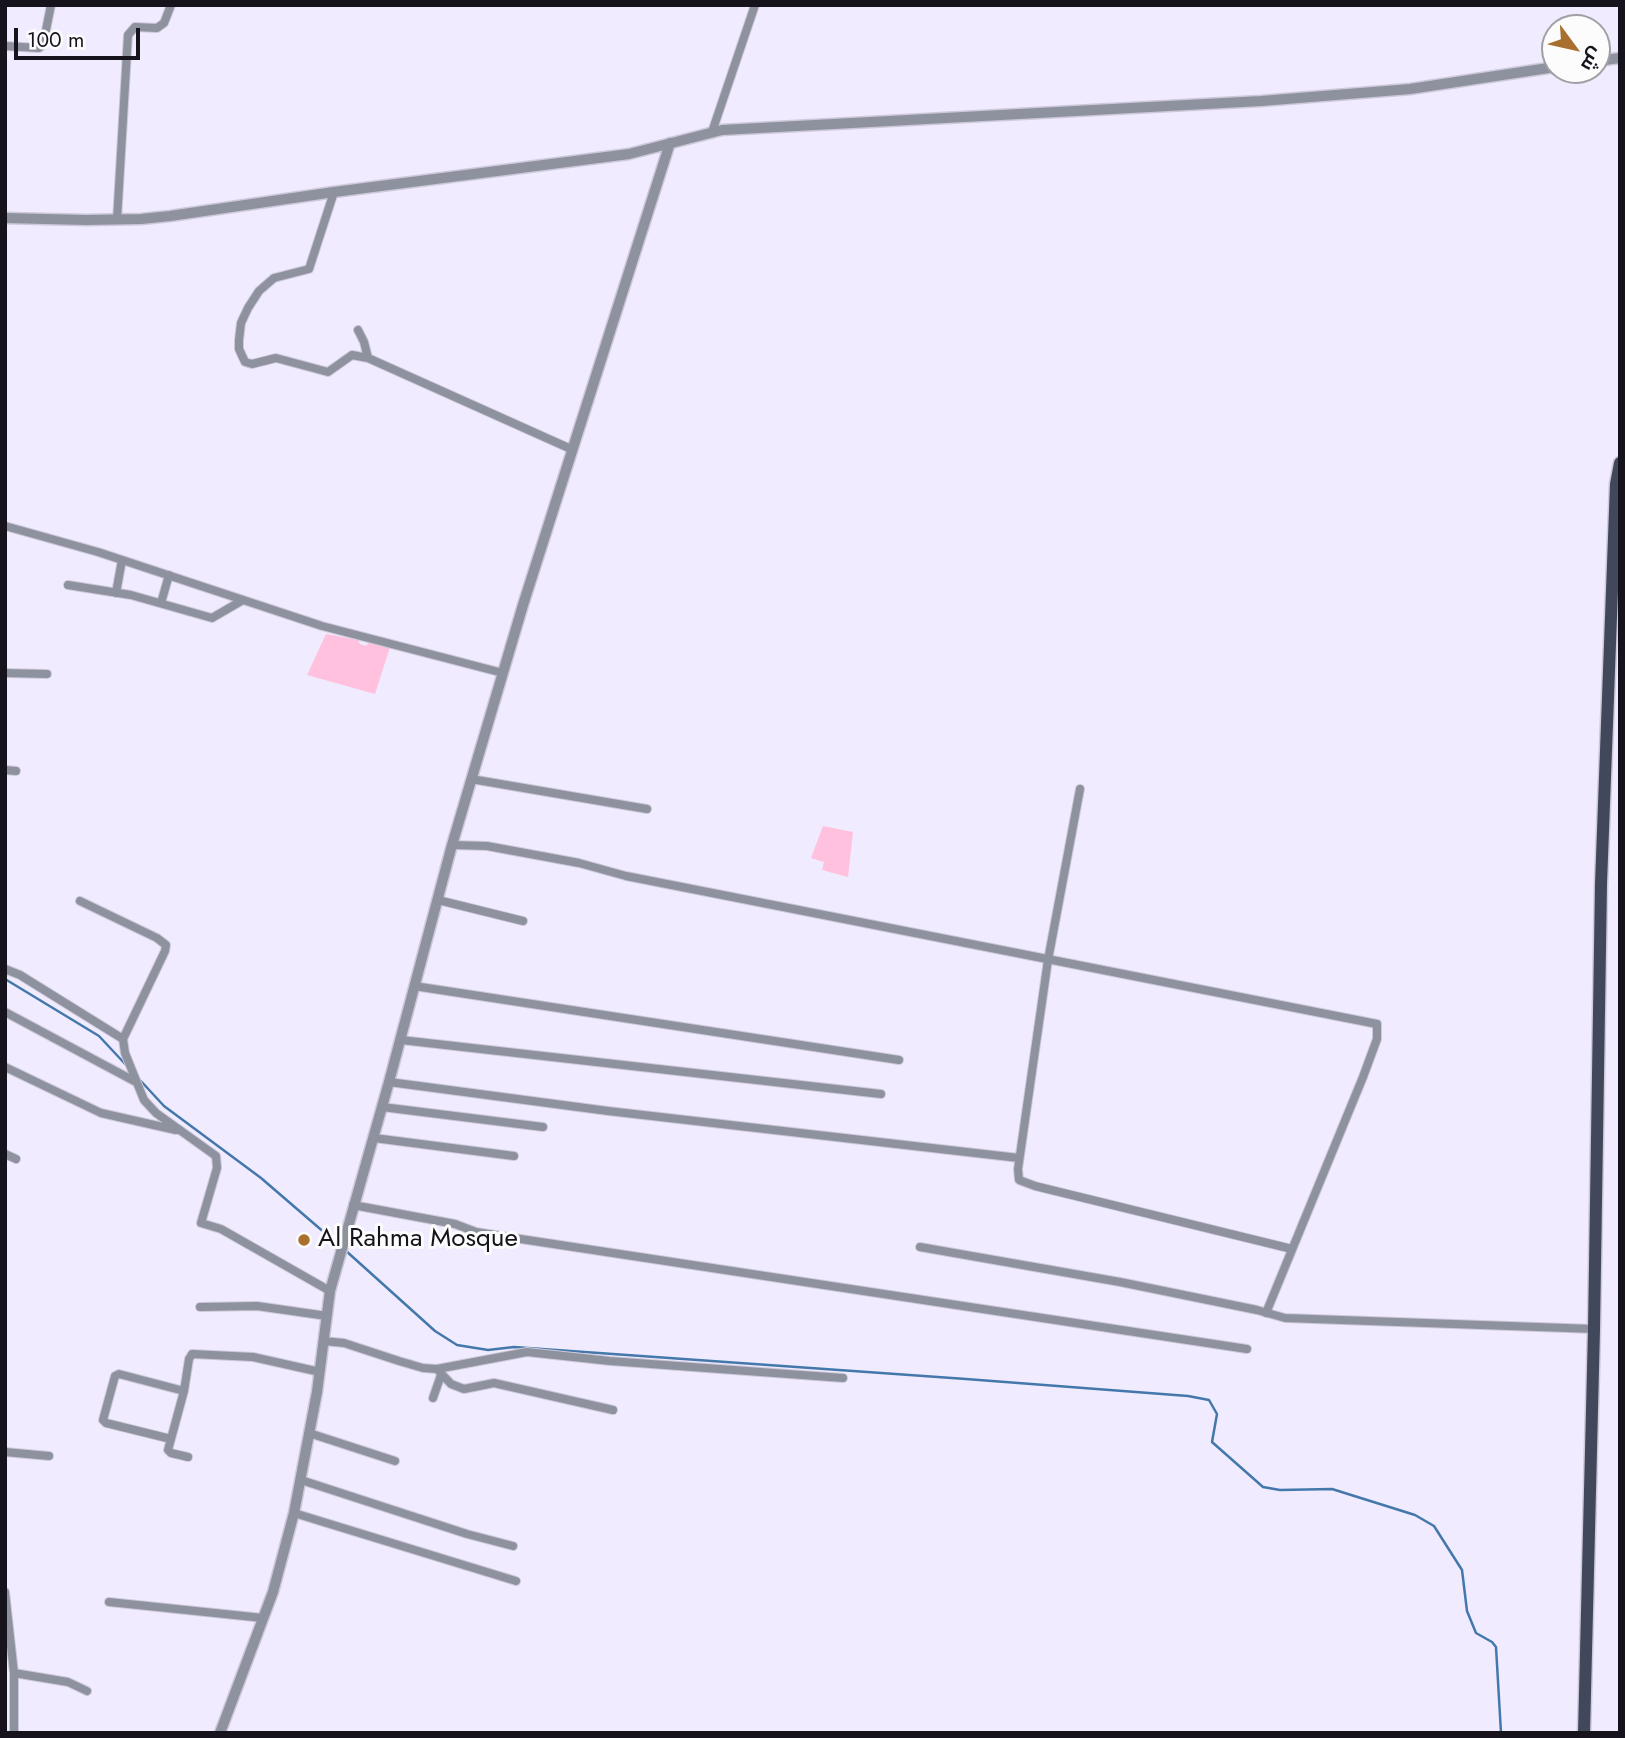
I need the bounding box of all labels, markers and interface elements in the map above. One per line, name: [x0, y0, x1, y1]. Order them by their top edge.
scale bar: [18, 14, 144, 58]
north arrow: [1541, 14, 1611, 84]
text: 100 m: [27, 25, 84, 55]
text: ش: [1574, 42, 1610, 77]
place label: Al Rahma Mosque: [318, 1224, 518, 1256]
marker: Al Rahma Mosque: [296, 1232, 312, 1248]

